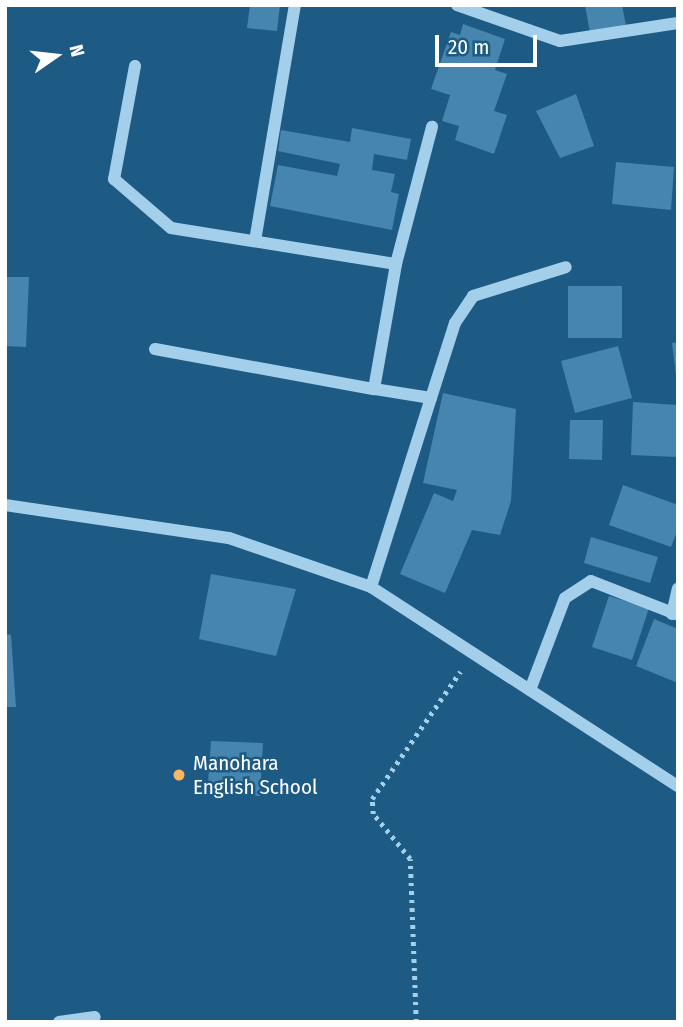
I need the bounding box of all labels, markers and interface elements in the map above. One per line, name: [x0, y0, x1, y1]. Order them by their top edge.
north arrow: [21, 21, 91, 91]
scale bar: [438, 21, 540, 65]
text: 20 m: [448, 34, 489, 60]
text: N: [64, 42, 89, 59]
place label: Manohara English School: [193, 750, 317, 800]
marker: Manohara English School: [171, 767, 187, 783]

